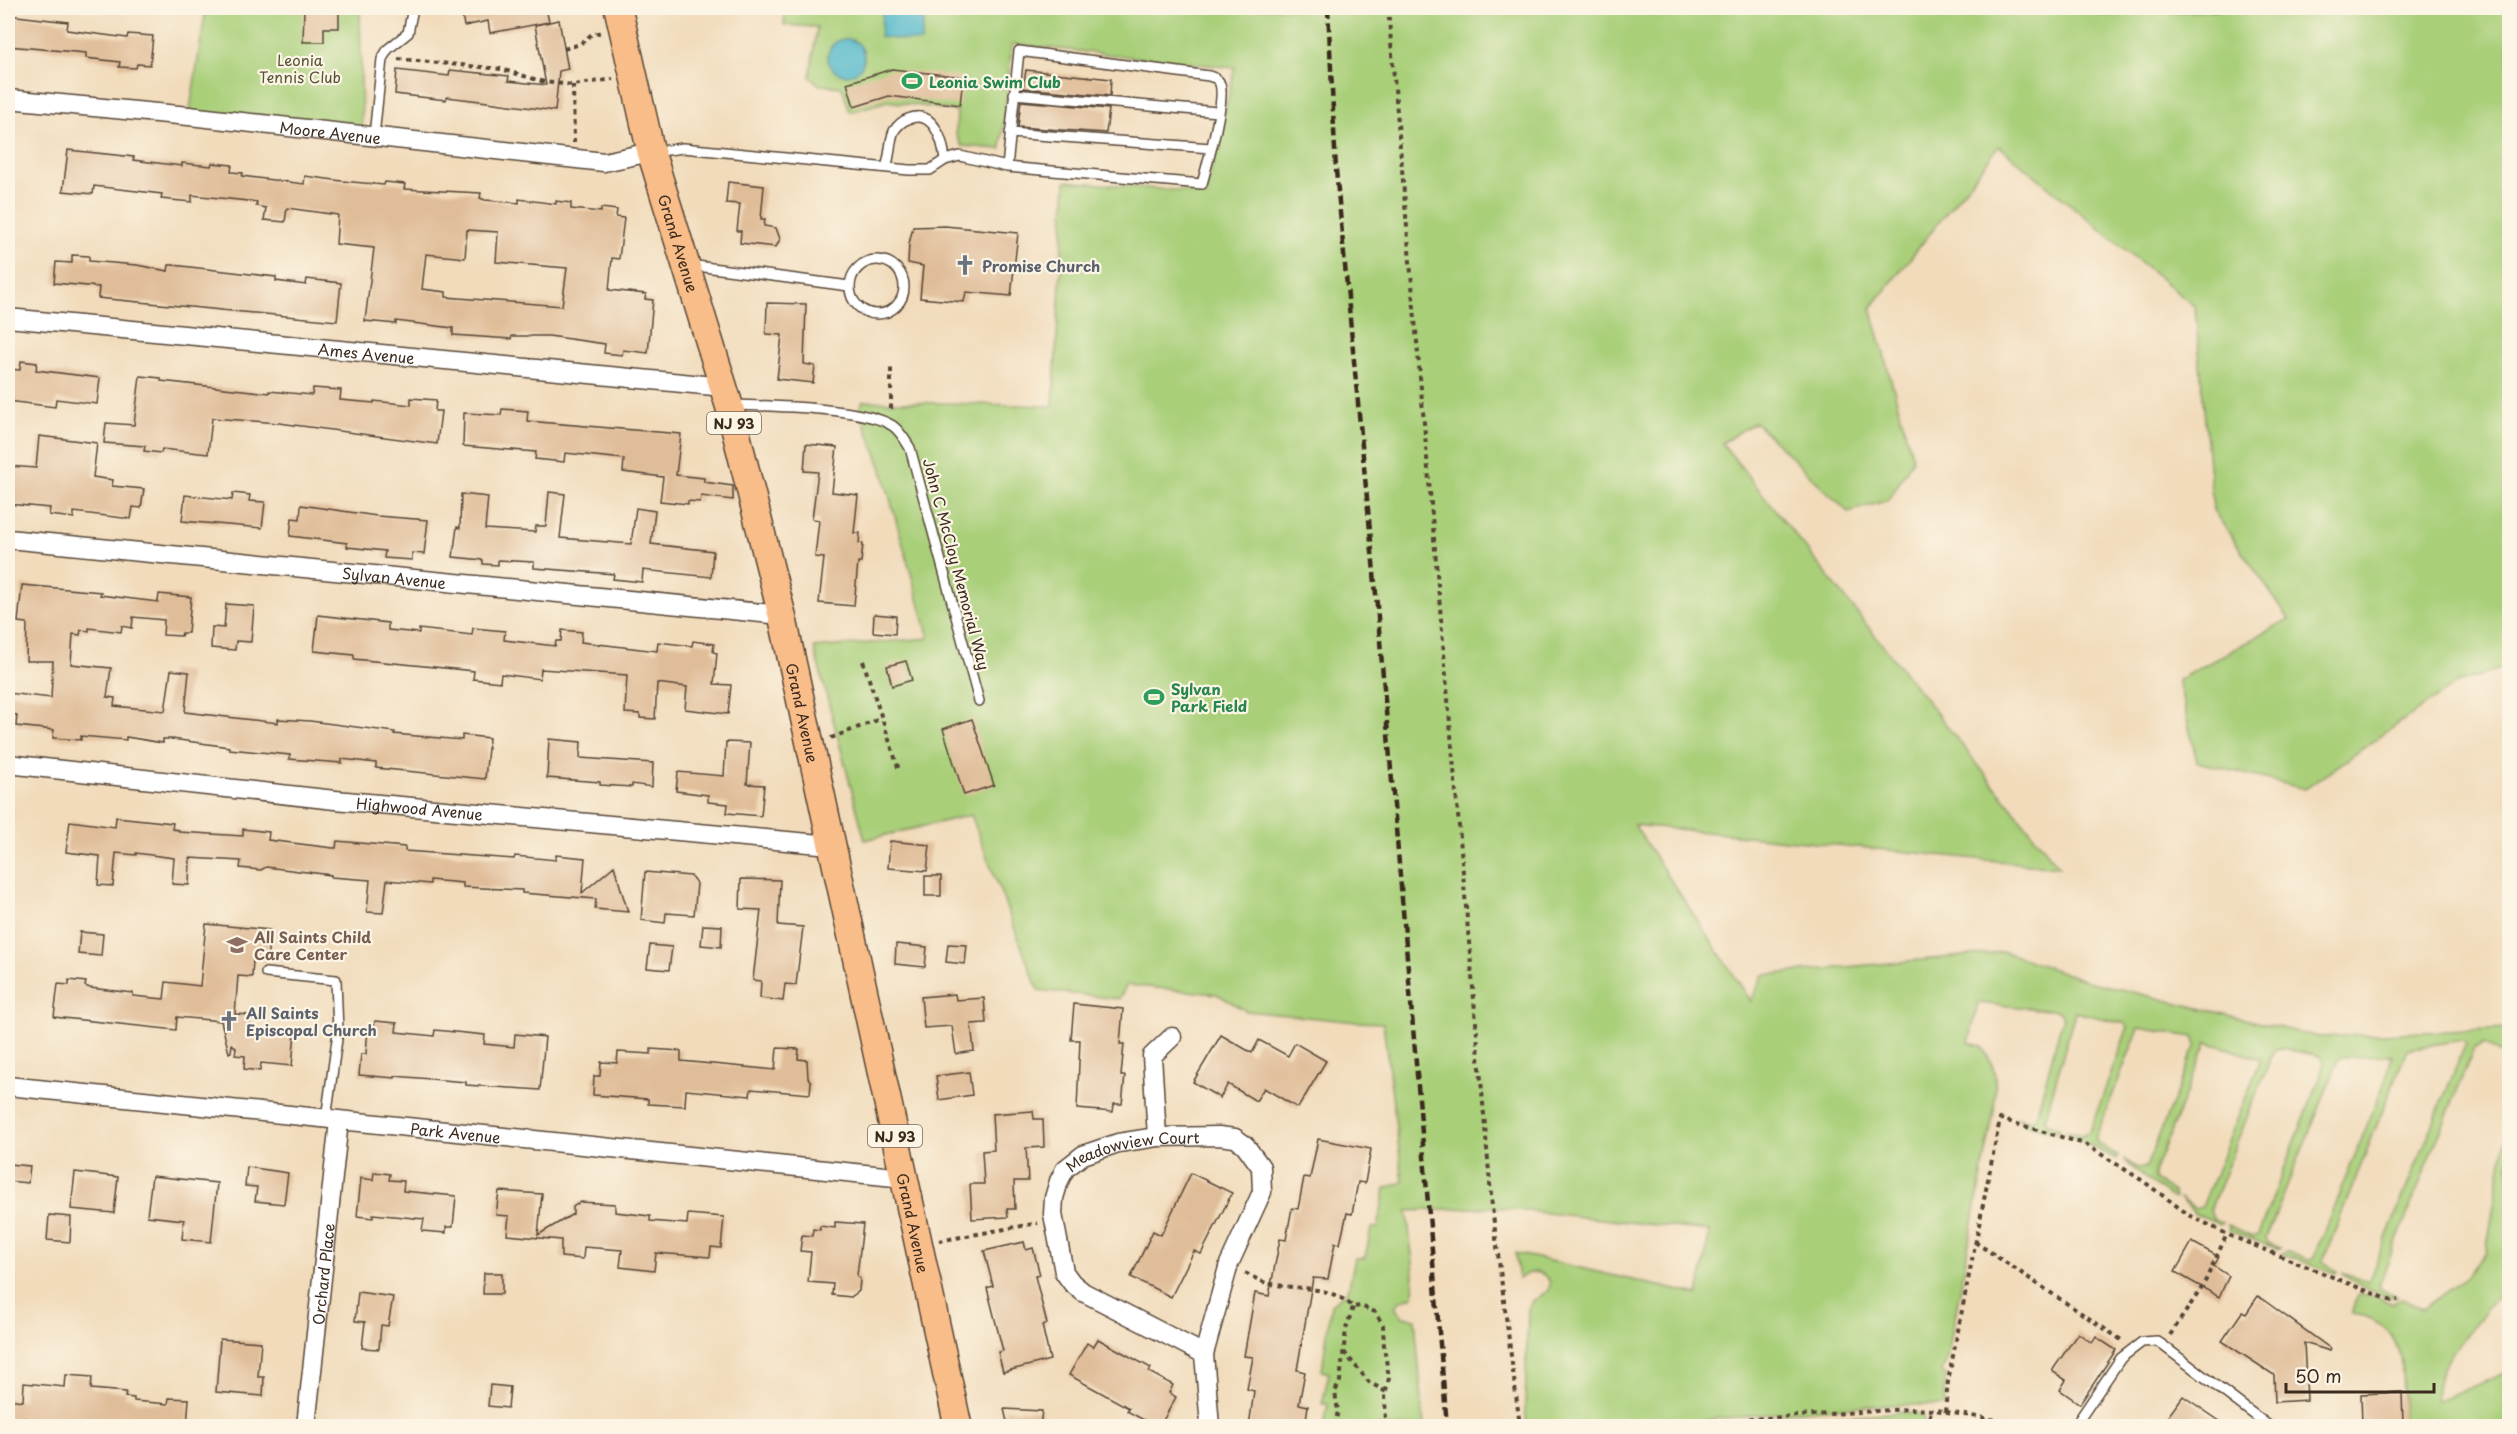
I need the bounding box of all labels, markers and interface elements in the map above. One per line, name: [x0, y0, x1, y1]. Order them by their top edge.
park label: Leonia Tennis Club: [259, 48, 341, 88]
sports icon: Leonia Swim Club: [900, 69, 924, 93]
place label: Leonia Swim Club: [929, 70, 1061, 93]
street label: Moore Avenue: [278, 115, 382, 149]
street label: Grand Avenue: [653, 191, 705, 295]
church icon: Promise Church: [953, 253, 977, 277]
place label: Promise Church: [982, 254, 1100, 277]
street label: Ames Avenue: [317, 336, 416, 369]
road number: NJ 93: [707, 412, 761, 434]
street label: John C McCloy Memorial Way: [918, 456, 996, 672]
street label: Sylvan Avenue: [341, 560, 447, 593]
street label: Grand Avenue: [781, 661, 825, 765]
place label: Sylvan Park Field: [1171, 677, 1247, 717]
sports icon: Sylvan Park Field: [1142, 685, 1166, 709]
street label: Highwood Avenue: [355, 790, 484, 825]
place label: All Saints Child Care Center: [253, 925, 371, 965]
school or university icon: All Saints Child Care Center: [225, 933, 249, 957]
place label: All Saints Episcopal Church: [245, 1001, 377, 1041]
church icon: All Saints Episcopal Church: [217, 1009, 241, 1033]
street label: Park Avenue: [409, 1116, 502, 1148]
road number: NJ 93: [868, 1125, 922, 1147]
street label: Meadowview Court: [1060, 1125, 1200, 1177]
street label: Grand Avenue: [892, 1171, 936, 1275]
street label: Orchard Place: [306, 1222, 339, 1326]
scale bar: [2286, 1356, 2434, 1394]
text: 50 m: [2295, 1362, 2342, 1389]

